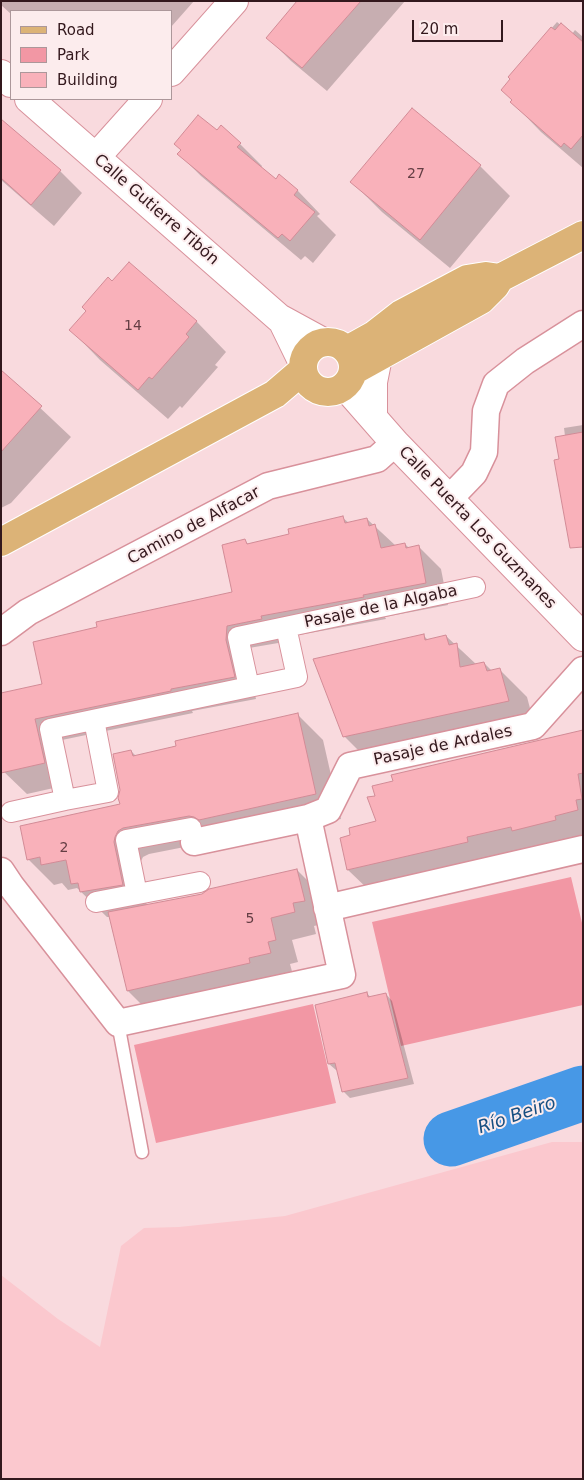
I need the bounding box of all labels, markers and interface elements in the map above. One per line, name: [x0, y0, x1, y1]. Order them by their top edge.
legend: [10, 10, 172, 100]
scale bar: [414, 10, 505, 42]
text: 20 m: [420, 20, 458, 38]
text: Road: [57, 21, 95, 39]
text: Park: [57, 46, 89, 64]
text: Building: [57, 71, 118, 89]
street label: Calle Gutierre Tibón: [90, 151, 222, 269]
house number: 27: [407, 166, 425, 182]
house number: 14: [124, 318, 142, 334]
street label: Calle Puerta Los Guzmanes: [394, 443, 560, 613]
street label: Camino de Alfacar: [125, 483, 263, 569]
street label: Pasaje de la Algaba: [303, 581, 459, 633]
street label: Pasaje de Ardales: [372, 722, 514, 770]
house number: 2: [60, 840, 68, 856]
house number: 5: [246, 911, 254, 927]
water label: Río Beiro: [475, 1093, 559, 1139]

